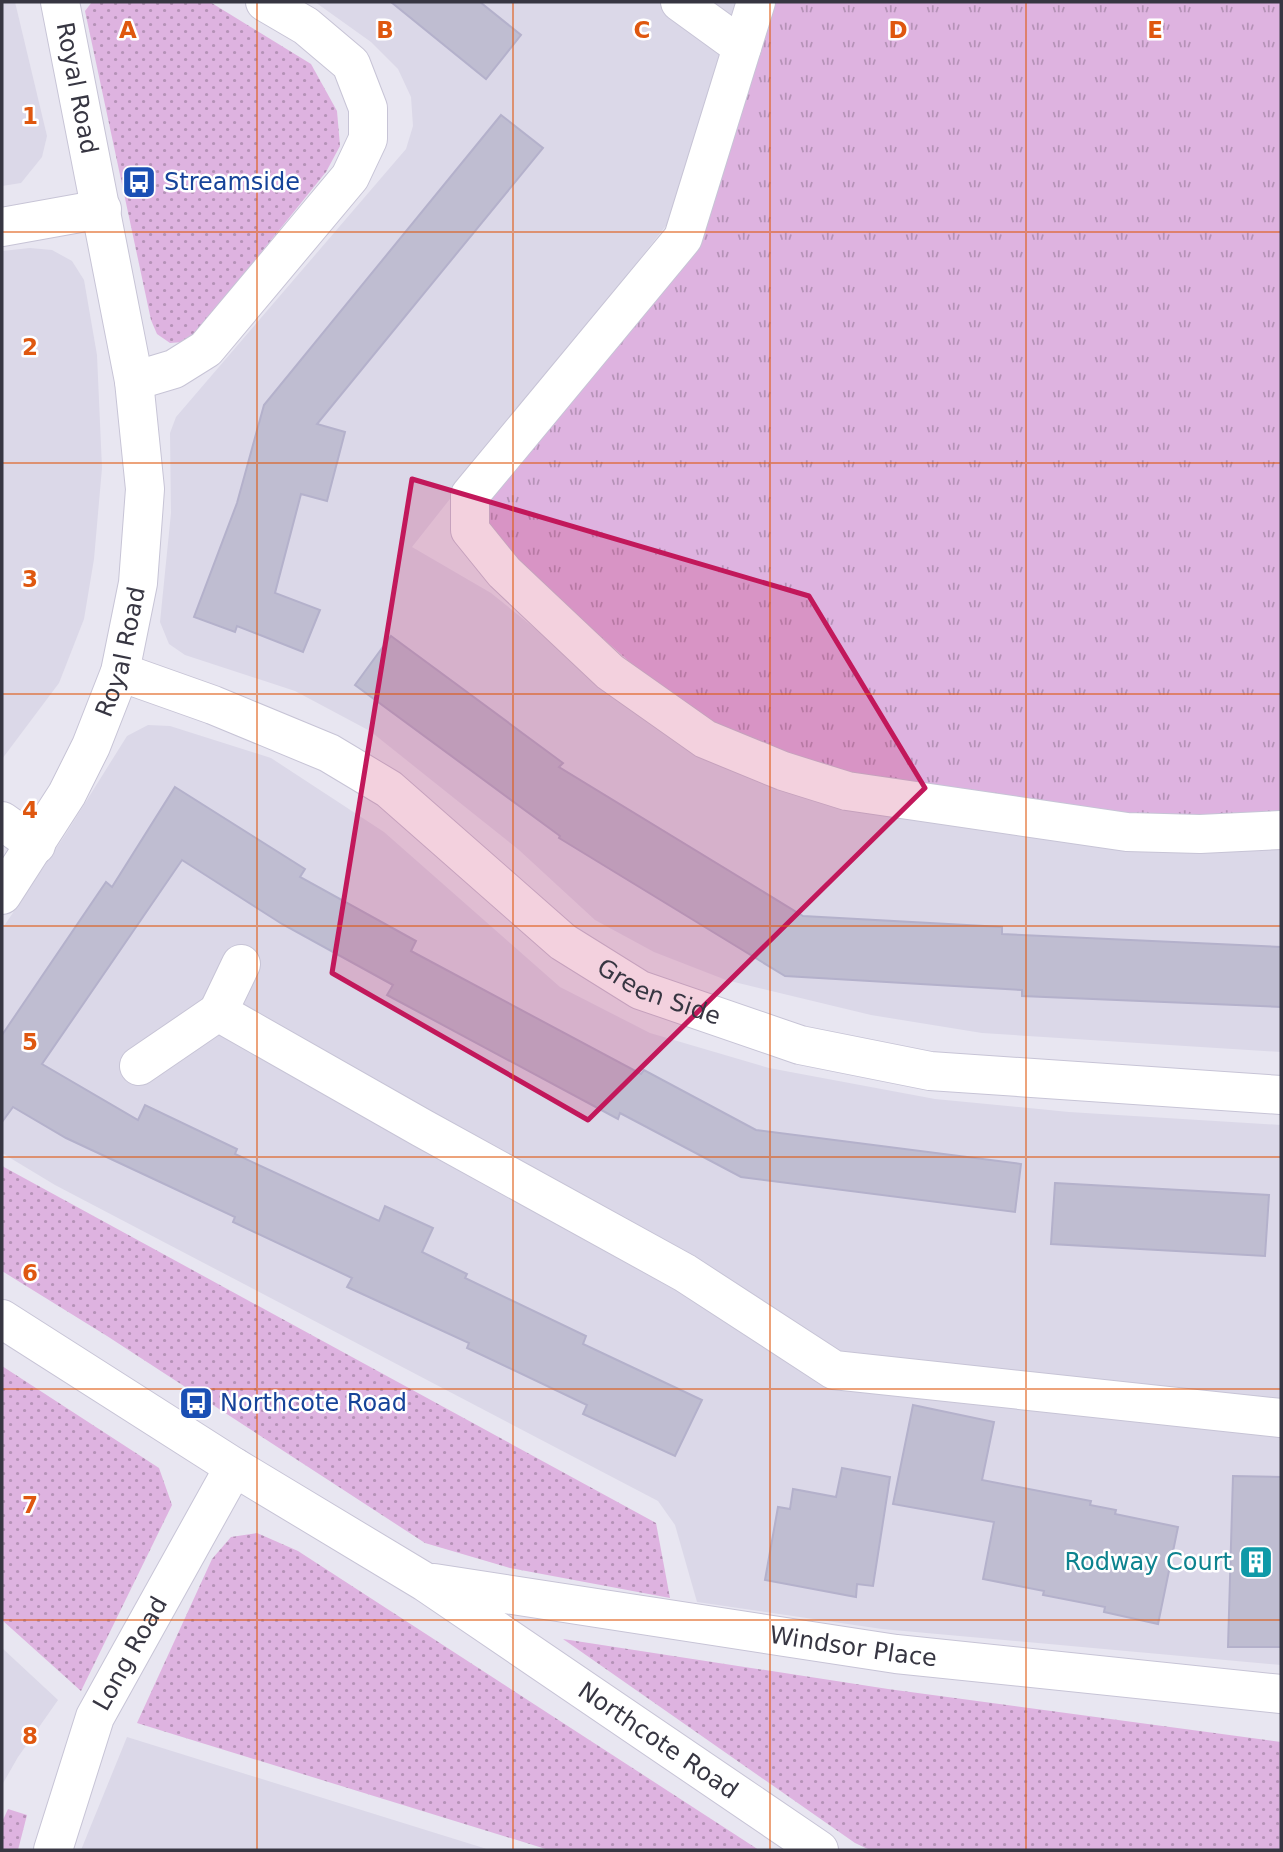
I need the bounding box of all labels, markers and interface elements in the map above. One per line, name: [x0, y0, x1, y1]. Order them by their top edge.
text: A: [119, 17, 137, 43]
text: B: [376, 17, 394, 43]
text: C: [634, 17, 650, 43]
text: D: [888, 17, 908, 43]
text: E: [1147, 17, 1163, 43]
street label: Royal Road: [50, 20, 104, 156]
text: 1: [22, 103, 38, 129]
bus stop icon: Streamside: [120, 163, 158, 201]
place label: Streamside: [164, 168, 300, 196]
text: 2: [22, 334, 38, 360]
text: 3: [22, 566, 38, 592]
street label: Royal Road: [90, 584, 151, 721]
text: 4: [22, 797, 38, 823]
street label: Green Side: [592, 953, 724, 1031]
text: 5: [22, 1029, 38, 1055]
text: 6: [22, 1260, 38, 1286]
bus stop icon: Northcote Road: [177, 1384, 215, 1422]
place label: Northcote Road: [220, 1389, 407, 1417]
text: 7: [22, 1492, 38, 1518]
building icon: Rodway Court: [1237, 1543, 1275, 1581]
place label: Rodway Court: [1064, 1548, 1232, 1576]
street label: Long Road: [87, 1592, 173, 1715]
street label: Windsor Place: [767, 1621, 938, 1672]
street label: Northcote Road: [573, 1676, 743, 1805]
text: 8: [22, 1723, 38, 1749]

